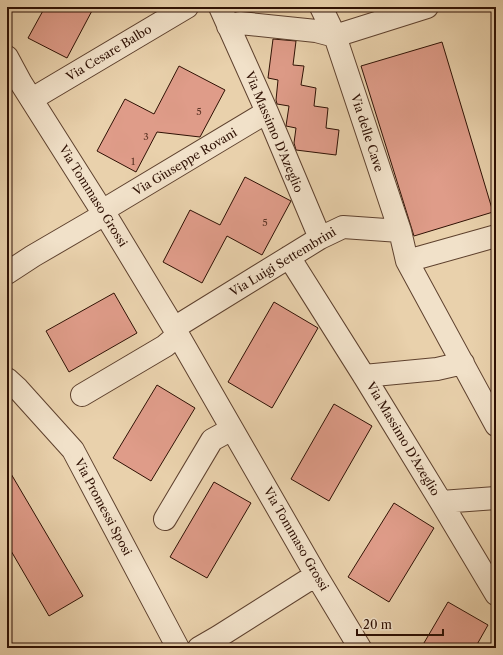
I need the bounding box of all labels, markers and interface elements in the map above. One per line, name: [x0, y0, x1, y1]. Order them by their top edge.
street label: Via Cesare Balbo: [62, 21, 154, 84]
street label: Via Massimo D'Azeglio: [242, 68, 307, 195]
street label: Via delle Cave: [348, 91, 387, 174]
house number: 5: [196, 105, 202, 118]
street label: Via Giuseppe Rovani: [129, 124, 240, 199]
house number: 3: [143, 130, 149, 143]
street label: Via Tommaso Grossi: [56, 141, 131, 250]
house number: 1: [131, 155, 136, 168]
house number: 5: [262, 216, 268, 229]
street label: Via Luigi Settembrini: [226, 224, 339, 300]
street label: Via Massimo D'Azeglio: [363, 378, 443, 498]
street label: Via Promessi Sposi: [71, 455, 136, 558]
street label: Via Tommaso Grossi: [260, 483, 332, 593]
scale bar: [357, 611, 443, 637]
text: 20 m: [363, 617, 392, 632]

